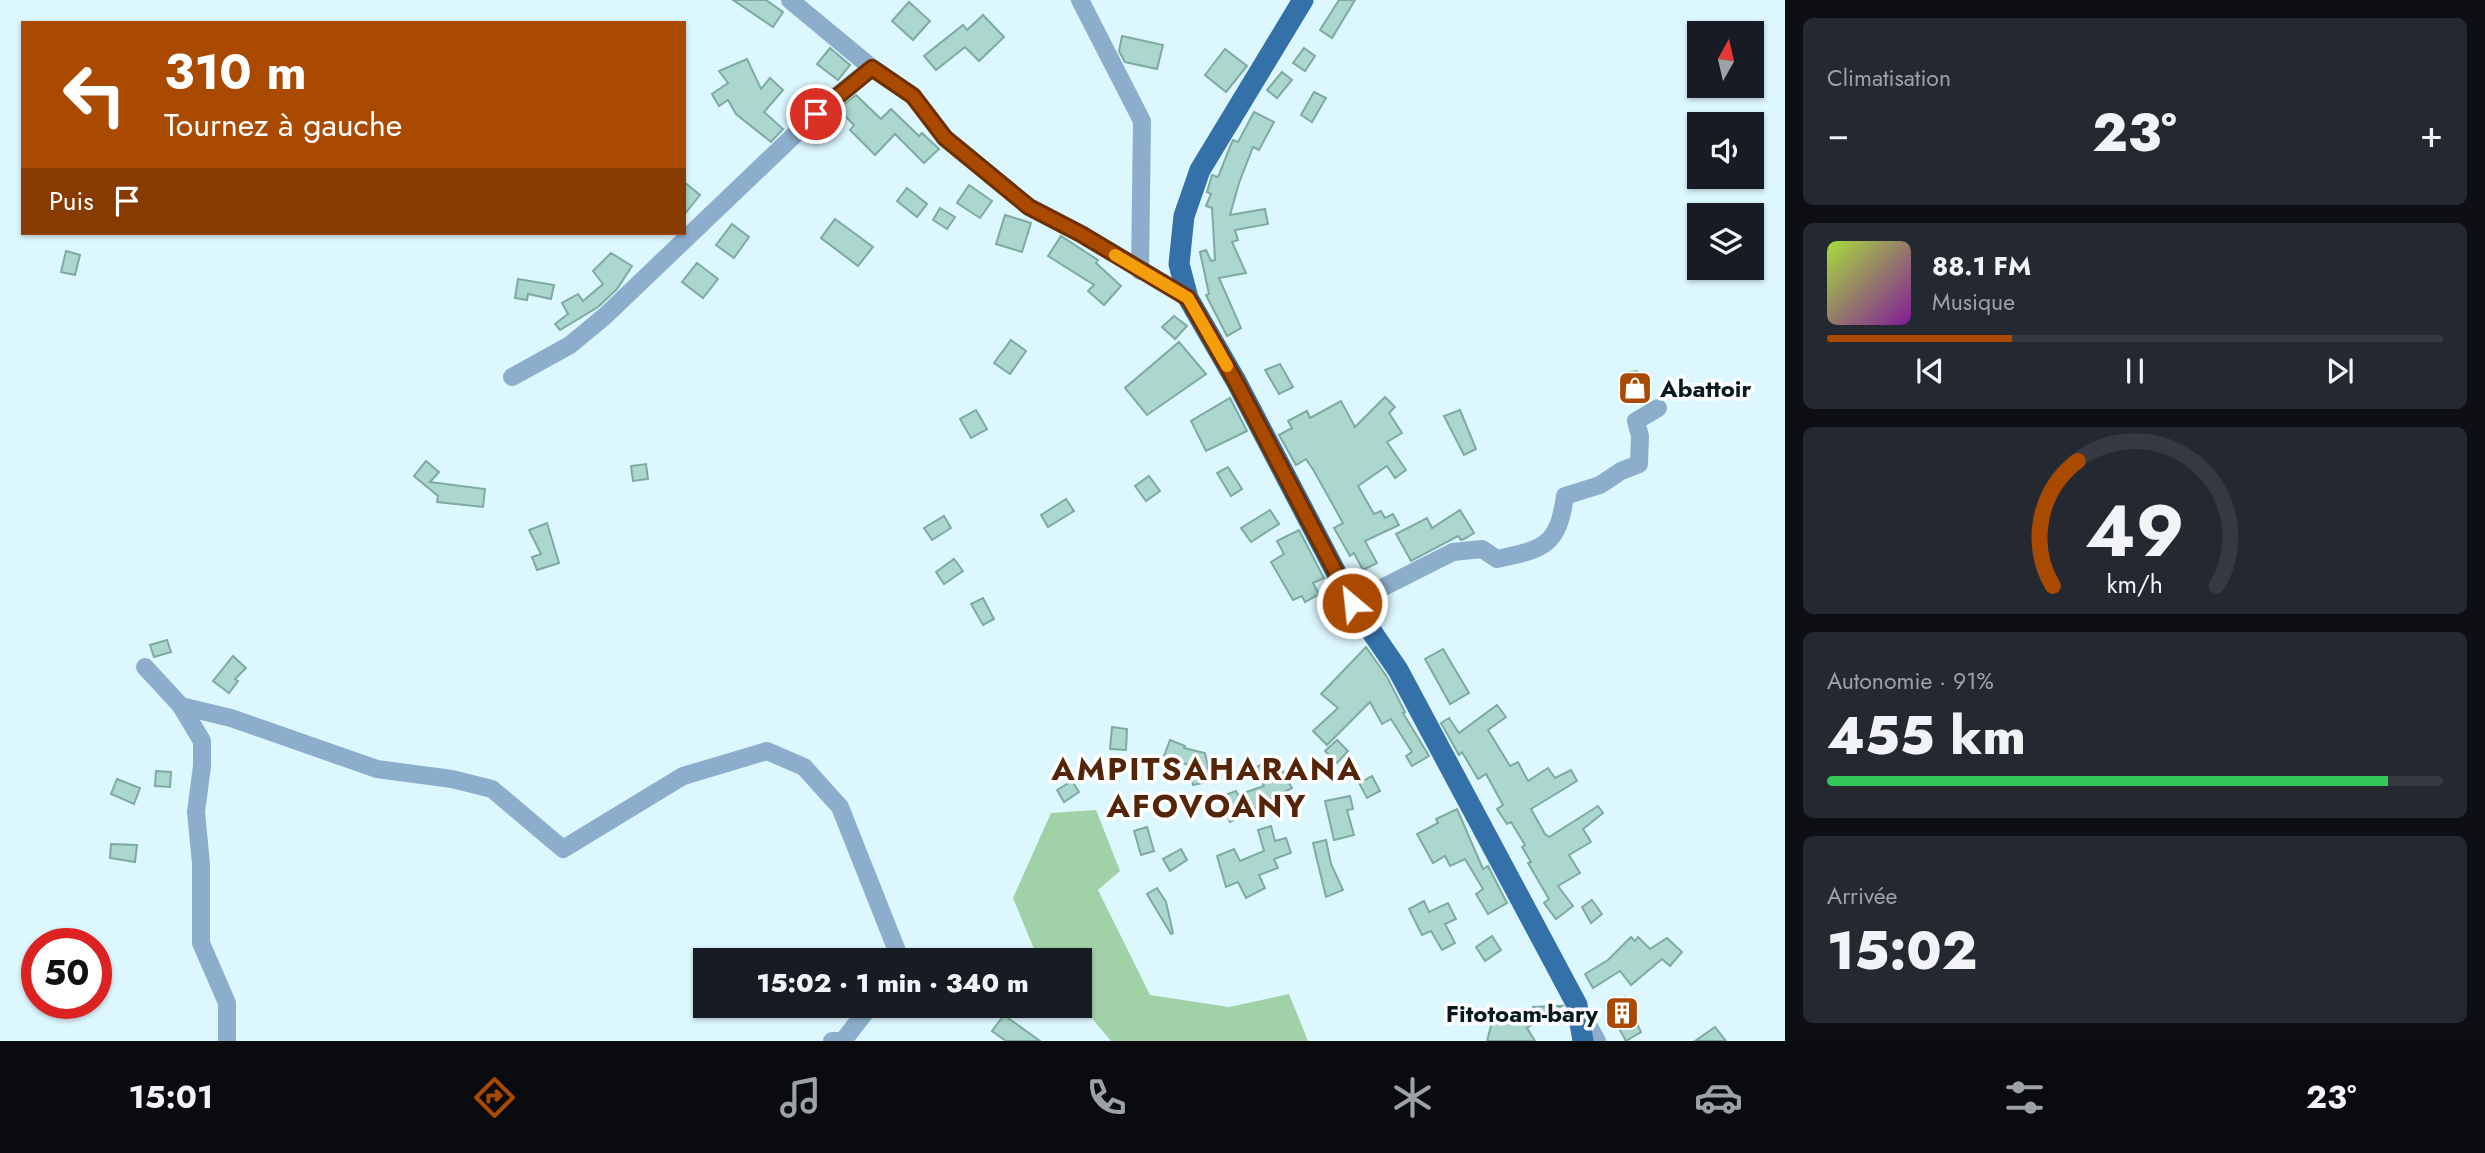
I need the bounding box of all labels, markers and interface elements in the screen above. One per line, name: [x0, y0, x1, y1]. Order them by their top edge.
north arrow: [1687, 21, 1764, 98]
map controls: [1687, 21, 1764, 280]
text: 310 m: [164, 37, 307, 107]
icon: left: [49, 49, 140, 140]
text: Climatisation: [1827, 61, 1951, 95]
pin: [786, 84, 846, 144]
icon: arrive: [797, 95, 835, 133]
text: 23°: [2092, 95, 2177, 171]
text: Tournez à gauche: [164, 102, 402, 148]
text: −: [1827, 106, 1849, 161]
text: +: [2420, 106, 2443, 161]
button: sound: [1687, 112, 1764, 189]
text: Puis: [49, 182, 94, 220]
icon: arrive: [108, 182, 146, 220]
button: layers: [1687, 203, 1764, 280]
text: 88.1 FM: [1932, 247, 2031, 285]
text: Musique: [1932, 285, 2015, 319]
icon: previous: [1911, 352, 1949, 390]
icon: pause: [2116, 352, 2154, 390]
icon: next: [2321, 352, 2359, 390]
shop icon: Abattoir: [1616, 369, 1654, 407]
place label: Abattoir: [1659, 371, 1751, 406]
text: 49: [2085, 479, 2185, 584]
position arrow: [1315, 566, 1389, 640]
text: km/h: [2107, 566, 2163, 602]
text: Autonomie · 91%: [1827, 664, 1994, 698]
text: 455 km: [1827, 698, 2026, 774]
district label: AMPITSAHARANA AFOVOANY: [1050, 746, 1363, 829]
text: Arrivée: [1827, 879, 1897, 913]
text: 15:02: [1827, 913, 1977, 989]
speed limit sign: 50: [21, 928, 112, 1019]
text: 15:02 · 1 min · 340 m: [756, 964, 1029, 1002]
building icon: Fitotoam-bary: [1603, 994, 1641, 1032]
place label: Fitotoam-bary: [1446, 996, 1598, 1031]
icon: directions: [470, 1073, 519, 1122]
icon: music: [776, 1073, 825, 1122]
icon: phone: [1082, 1073, 1131, 1122]
icon: climate: [1388, 1073, 1437, 1122]
icon: car: [1694, 1073, 1743, 1122]
icon: filters: [2000, 1073, 2049, 1122]
text: 15:01: [128, 1074, 213, 1120]
text: 23°: [2306, 1074, 2356, 1120]

